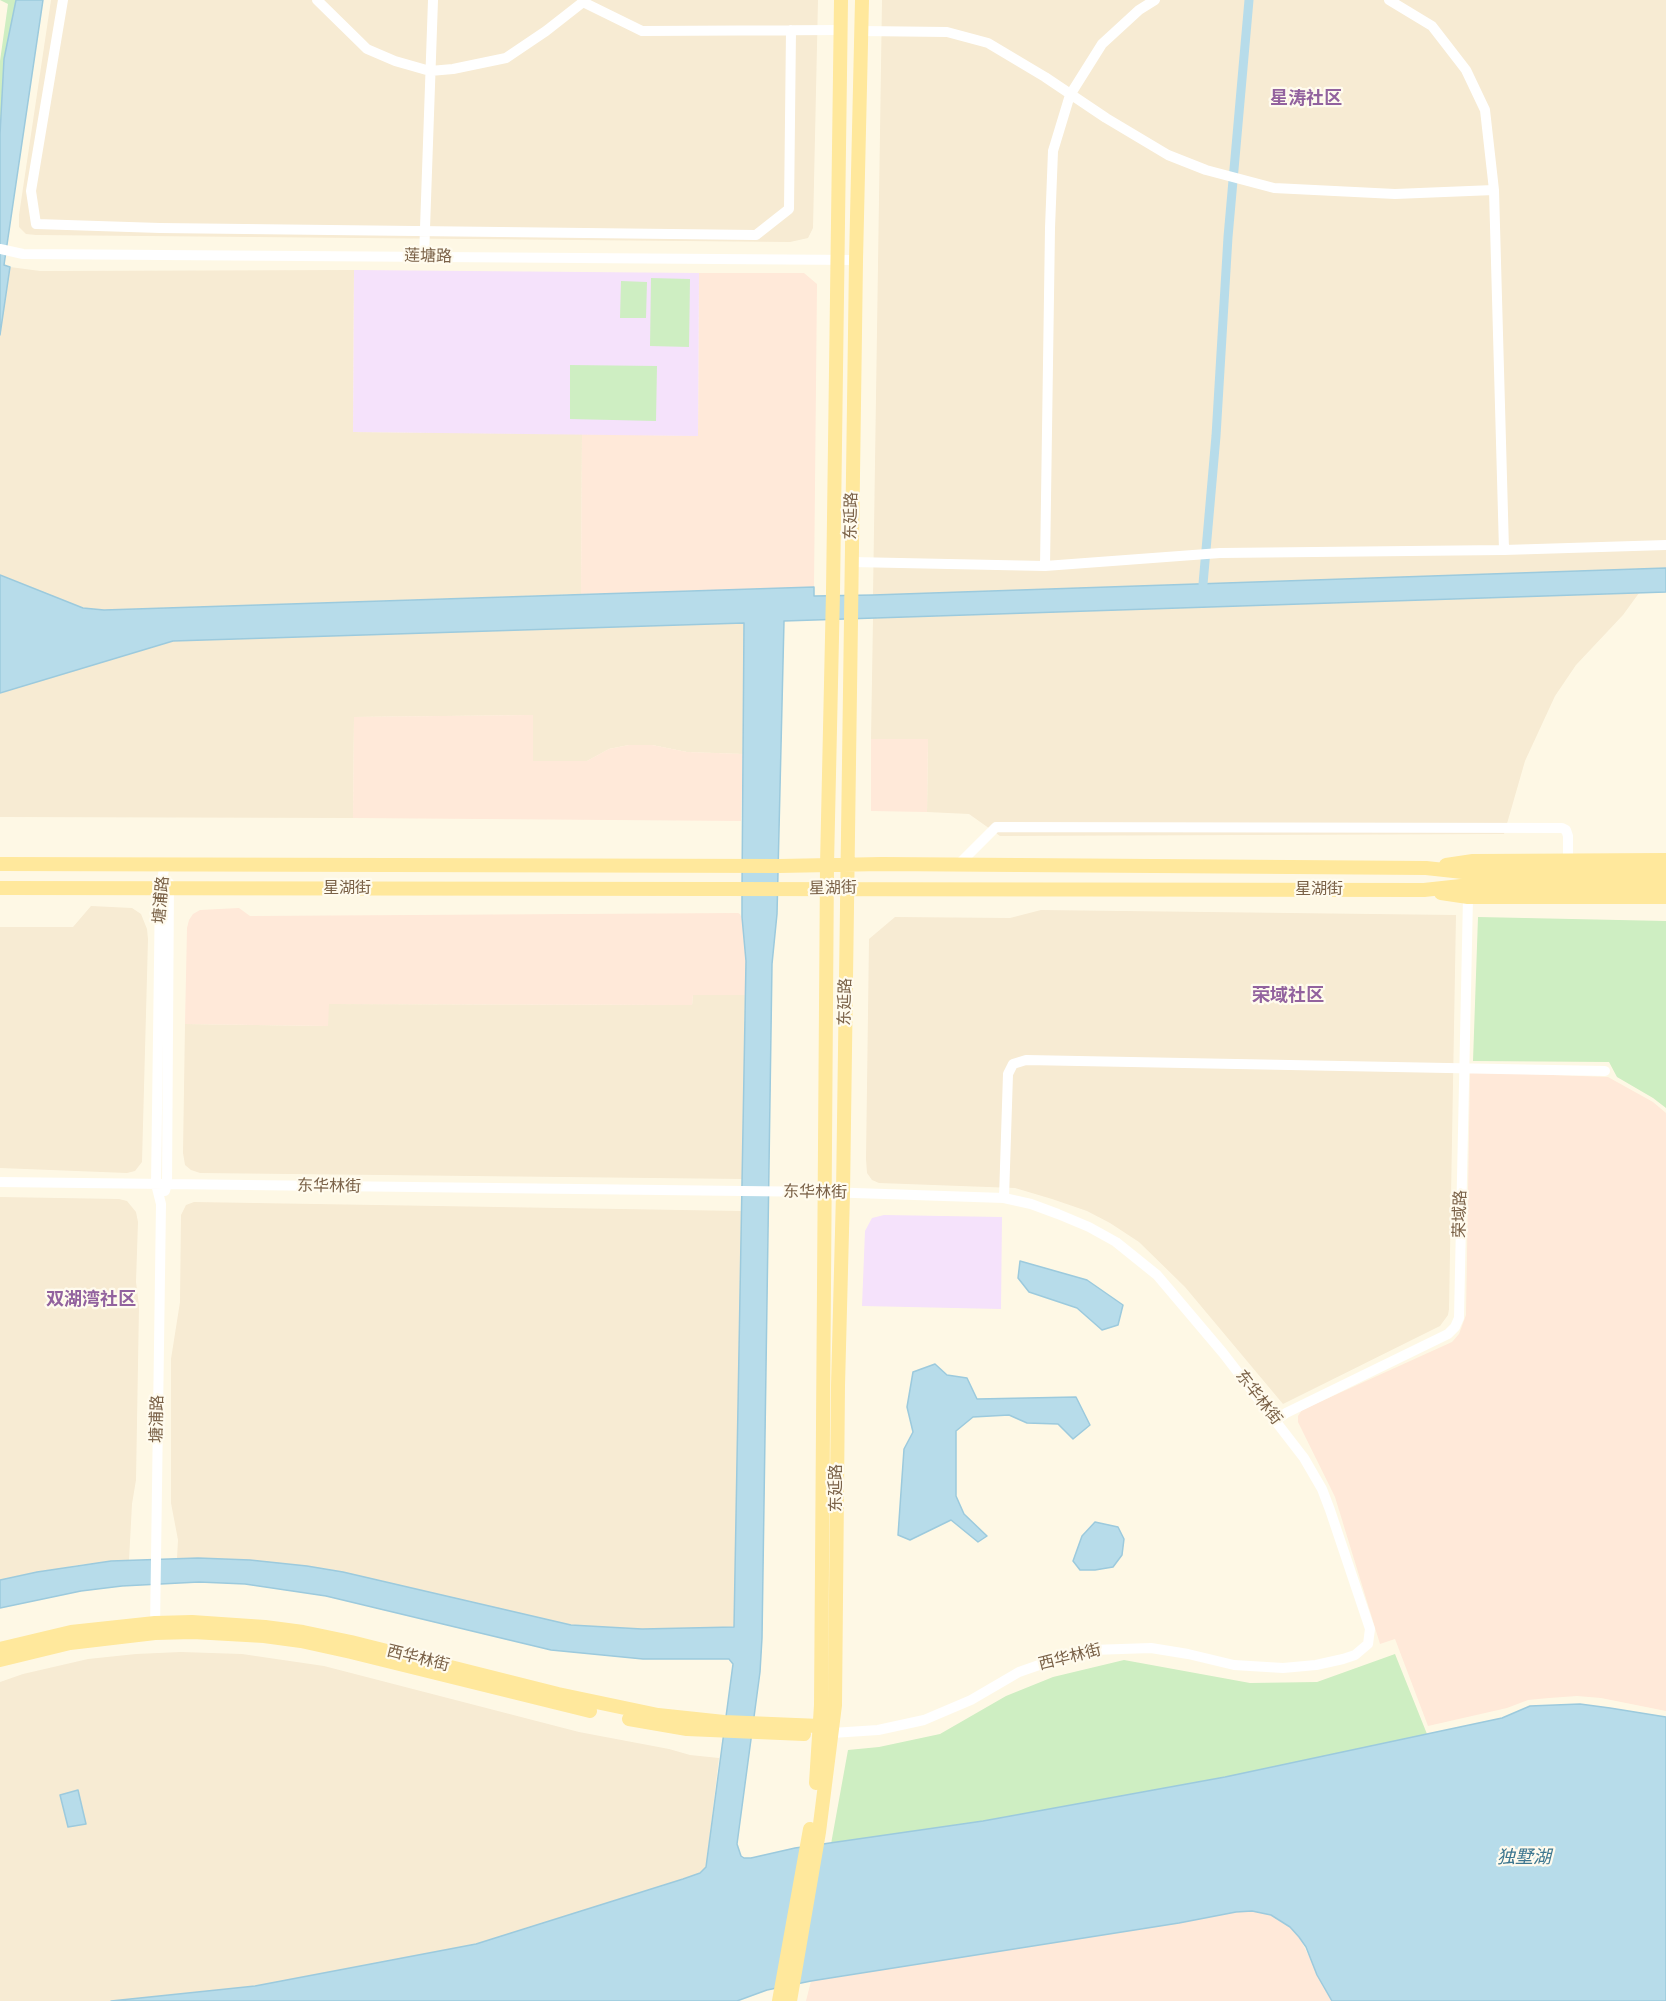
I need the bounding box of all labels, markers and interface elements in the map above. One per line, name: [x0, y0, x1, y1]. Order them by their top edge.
district label: 星涛社区: [1270, 88, 1342, 110]
street label: 莲塘路: [404, 247, 452, 267]
street label: 东延路: [842, 492, 862, 540]
street label: 塘浦路: [150, 875, 174, 925]
street label: 星湖街: [323, 879, 371, 899]
street label: 星湖街: [809, 879, 857, 899]
street label: 星湖街: [1295, 880, 1343, 900]
street label: 东延路: [836, 978, 856, 1026]
district label: 荣域社区: [1252, 985, 1324, 1007]
street label: 东华林街: [297, 1177, 361, 1197]
street label: 东华林街: [783, 1183, 847, 1203]
street label: 荣域路: [1451, 1190, 1471, 1238]
district label: 双湖湾社区: [46, 1289, 136, 1311]
street label: 东华林街: [1231, 1367, 1285, 1429]
street label: 塘浦路: [148, 1395, 168, 1443]
street label: 东延路: [827, 1464, 847, 1512]
street label: 西华林街: [1037, 1641, 1103, 1675]
street label: 西华林街: [385, 1642, 451, 1676]
water label: 独墅湖: [1497, 1847, 1551, 1869]

